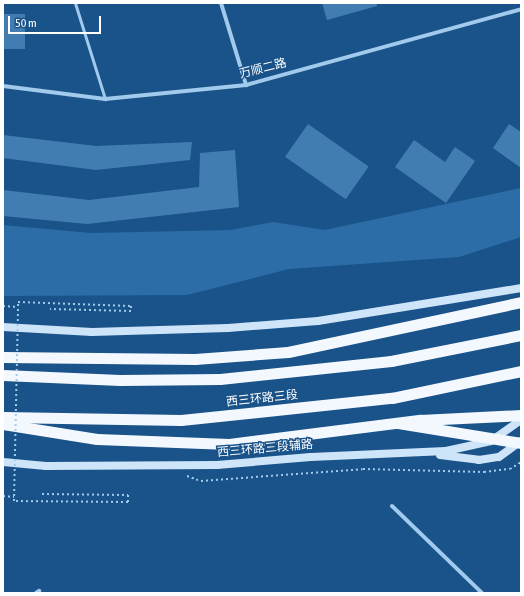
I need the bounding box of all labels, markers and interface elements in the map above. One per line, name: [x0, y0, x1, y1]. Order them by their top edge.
scale bar: [10, 8, 103, 34]
text: 50 m: [15, 16, 37, 30]
street label: 万顺二路: [238, 56, 288, 82]
street label: 西三环路三段: [225, 388, 299, 410]
street label: 西三环路三段辅路: [217, 438, 313, 460]

